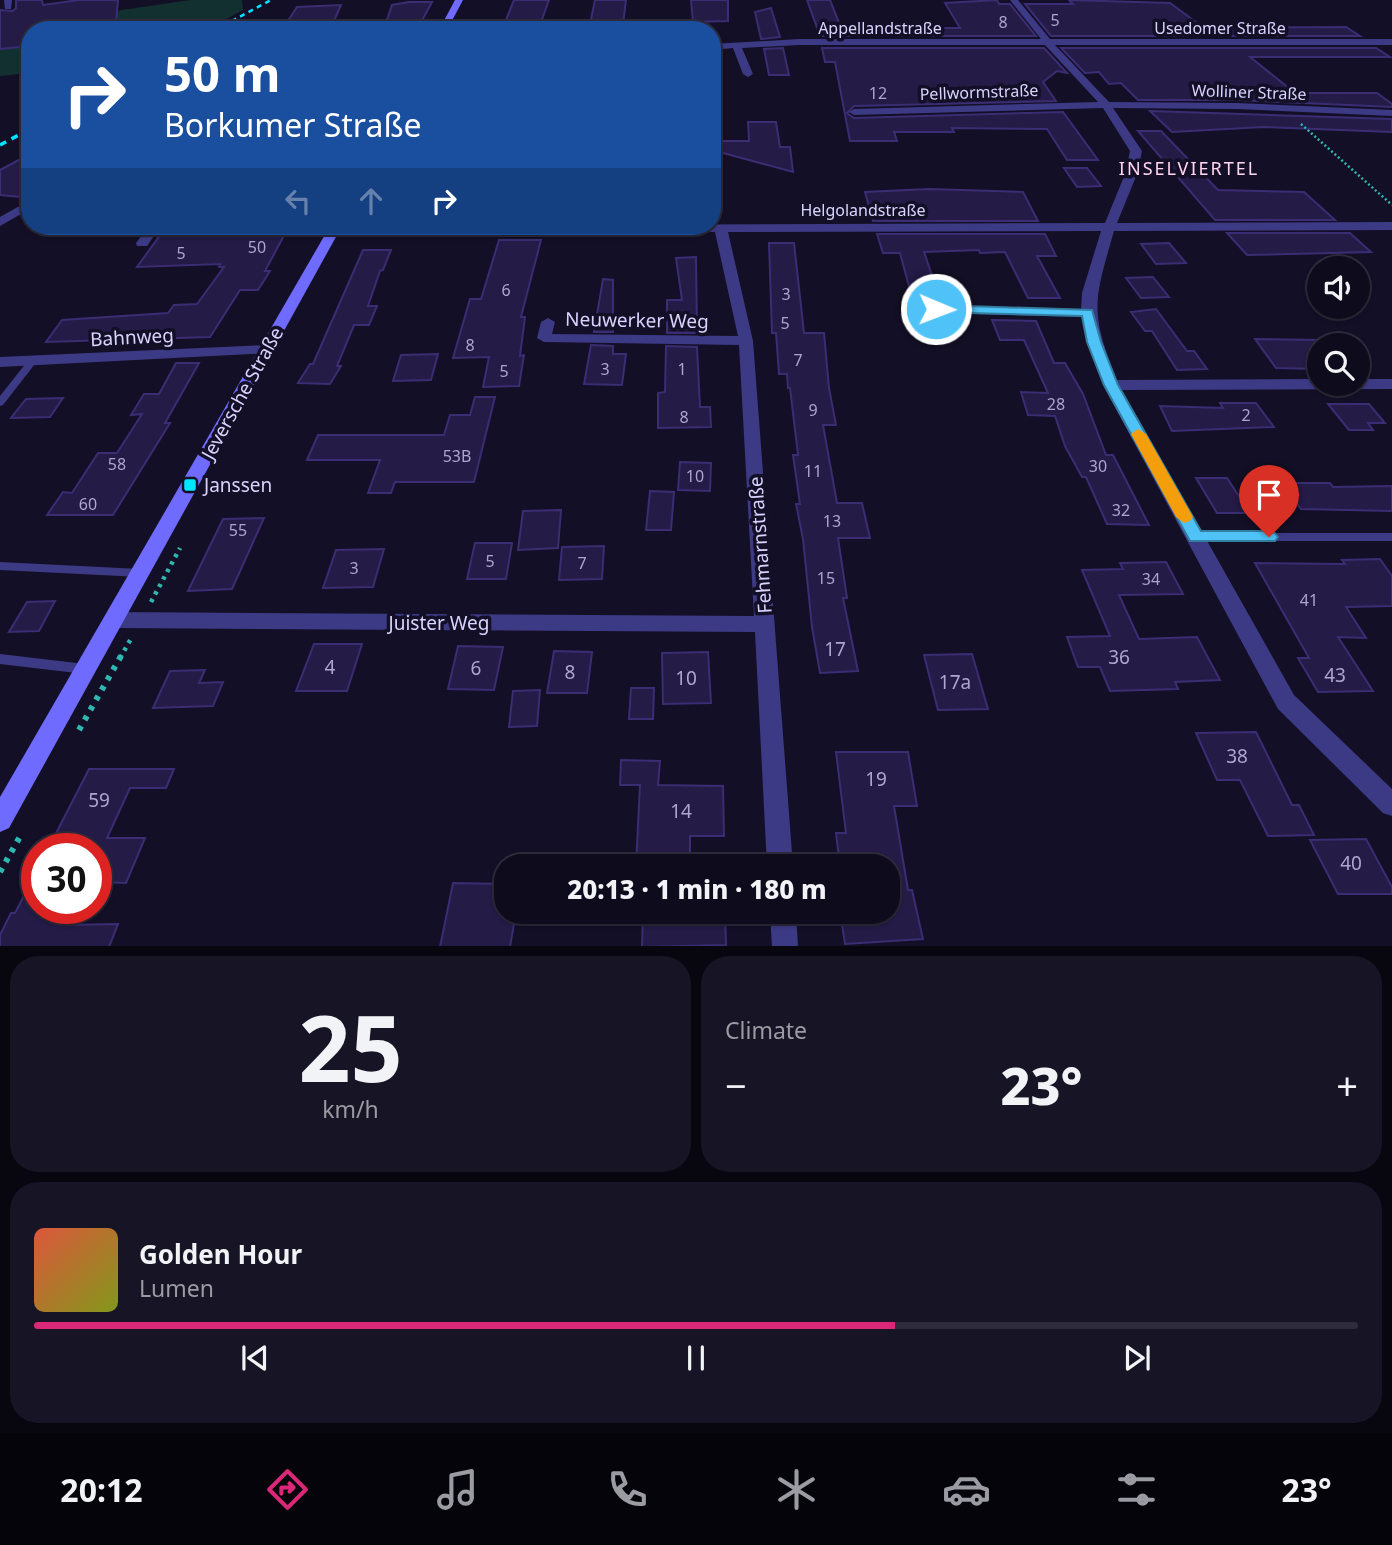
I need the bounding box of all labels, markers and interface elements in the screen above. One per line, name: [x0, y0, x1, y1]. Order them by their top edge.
house number: 5: [1050, 9, 1060, 31]
house number: 8: [998, 11, 1008, 33]
street label: Appellandstraße: [818, 17, 942, 39]
street label: Usedomer Straße: [1154, 17, 1286, 39]
text: 50 m: [164, 40, 281, 106]
icon: right: [49, 49, 140, 140]
street label: Pellwormstraße: [919, 79, 1039, 105]
street label: Wolliner Straße: [1191, 79, 1307, 105]
house number: 12: [869, 82, 887, 104]
text: Borkumer Straße: [164, 103, 422, 146]
district label: INSELVIERTEL: [1119, 156, 1259, 180]
icon: left: [279, 182, 317, 220]
icon: ahead: [352, 182, 390, 220]
icon: right: [425, 182, 463, 220]
street label: Helgolandstraße: [800, 199, 926, 221]
house number: 50: [248, 236, 266, 258]
house number: 5: [176, 242, 186, 264]
map controls: [1307, 256, 1370, 396]
button: sound: [1307, 256, 1370, 319]
position arrow: [899, 272, 973, 346]
house number: 6: [501, 279, 511, 301]
house number: 3: [781, 283, 791, 305]
street label: Neuwerker Weg: [565, 306, 709, 334]
house number: 5: [780, 312, 790, 334]
street label: Bahnweg: [89, 322, 175, 352]
street label: Jeversche Straße: [194, 322, 289, 466]
button: search: [1307, 333, 1370, 396]
house number: 8: [465, 334, 475, 356]
house number: 7: [793, 349, 803, 371]
house number: 3: [600, 358, 610, 380]
house number: 1: [677, 358, 687, 380]
house number: 5: [499, 360, 509, 382]
house number: 28: [1047, 393, 1065, 415]
house number: 9: [808, 399, 818, 421]
house number: 2: [1241, 404, 1251, 426]
house number: 8: [679, 406, 689, 428]
house number: 53B: [443, 445, 471, 467]
house number: 58: [108, 453, 126, 475]
house number: 30: [1089, 455, 1107, 477]
house number: 11: [804, 460, 822, 482]
house number: 10: [686, 465, 704, 487]
pin: [1239, 465, 1299, 537]
place label: Janssen: [202, 472, 272, 498]
street label: Fehmarnstraße: [742, 476, 778, 614]
icon: arrive: [1250, 476, 1288, 514]
marker: Janssen: [182, 477, 198, 493]
house number: 60: [79, 493, 97, 515]
house number: 32: [1112, 499, 1130, 521]
house number: 13: [823, 510, 841, 532]
house number: 55: [229, 519, 247, 541]
house number: 5: [485, 550, 495, 572]
house number: 7: [577, 552, 587, 574]
house number: 3: [349, 557, 359, 579]
house number: 15: [817, 567, 835, 589]
house number: 34: [1142, 568, 1160, 590]
house number: 41: [1300, 589, 1318, 611]
street label: Juister Weg: [387, 610, 490, 636]
house number: 17: [824, 636, 846, 662]
house number: 36: [1108, 644, 1130, 670]
house number: 4: [325, 654, 336, 680]
house number: 6: [471, 655, 481, 681]
house number: 8: [565, 659, 575, 685]
house number: 43: [1324, 662, 1346, 688]
house number: 10: [675, 665, 697, 691]
house number: 17a: [939, 669, 971, 695]
house number: 38: [1226, 743, 1248, 769]
house number: 19: [865, 766, 887, 792]
house number: 59: [88, 787, 110, 813]
house number: 14: [670, 798, 692, 824]
speed limit sign: 30: [21, 833, 112, 924]
house number: 40: [1340, 850, 1362, 876]
text: 20:13 · 1 min · 180 m: [567, 871, 827, 907]
text: 25: [298, 985, 403, 1109]
text: Climate: [725, 1014, 807, 1046]
text: 23°: [1000, 1049, 1083, 1120]
text: −: [725, 1059, 747, 1111]
text: +: [1336, 1059, 1358, 1111]
text: km/h: [322, 1093, 379, 1125]
text: Golden Hour: [139, 1236, 302, 1272]
text: Lumen: [139, 1272, 214, 1304]
icon: previous: [236, 1339, 274, 1377]
icon: pause: [677, 1339, 715, 1377]
icon: next: [1118, 1339, 1156, 1377]
icon: directions: [263, 1465, 312, 1514]
icon: music: [433, 1465, 482, 1514]
icon: phone: [603, 1465, 652, 1514]
icon: climate: [772, 1465, 821, 1514]
icon: car: [942, 1465, 991, 1514]
icon: filters: [1112, 1465, 1161, 1514]
text: 20:12: [60, 1468, 143, 1511]
text: 23°: [1281, 1468, 1332, 1511]

